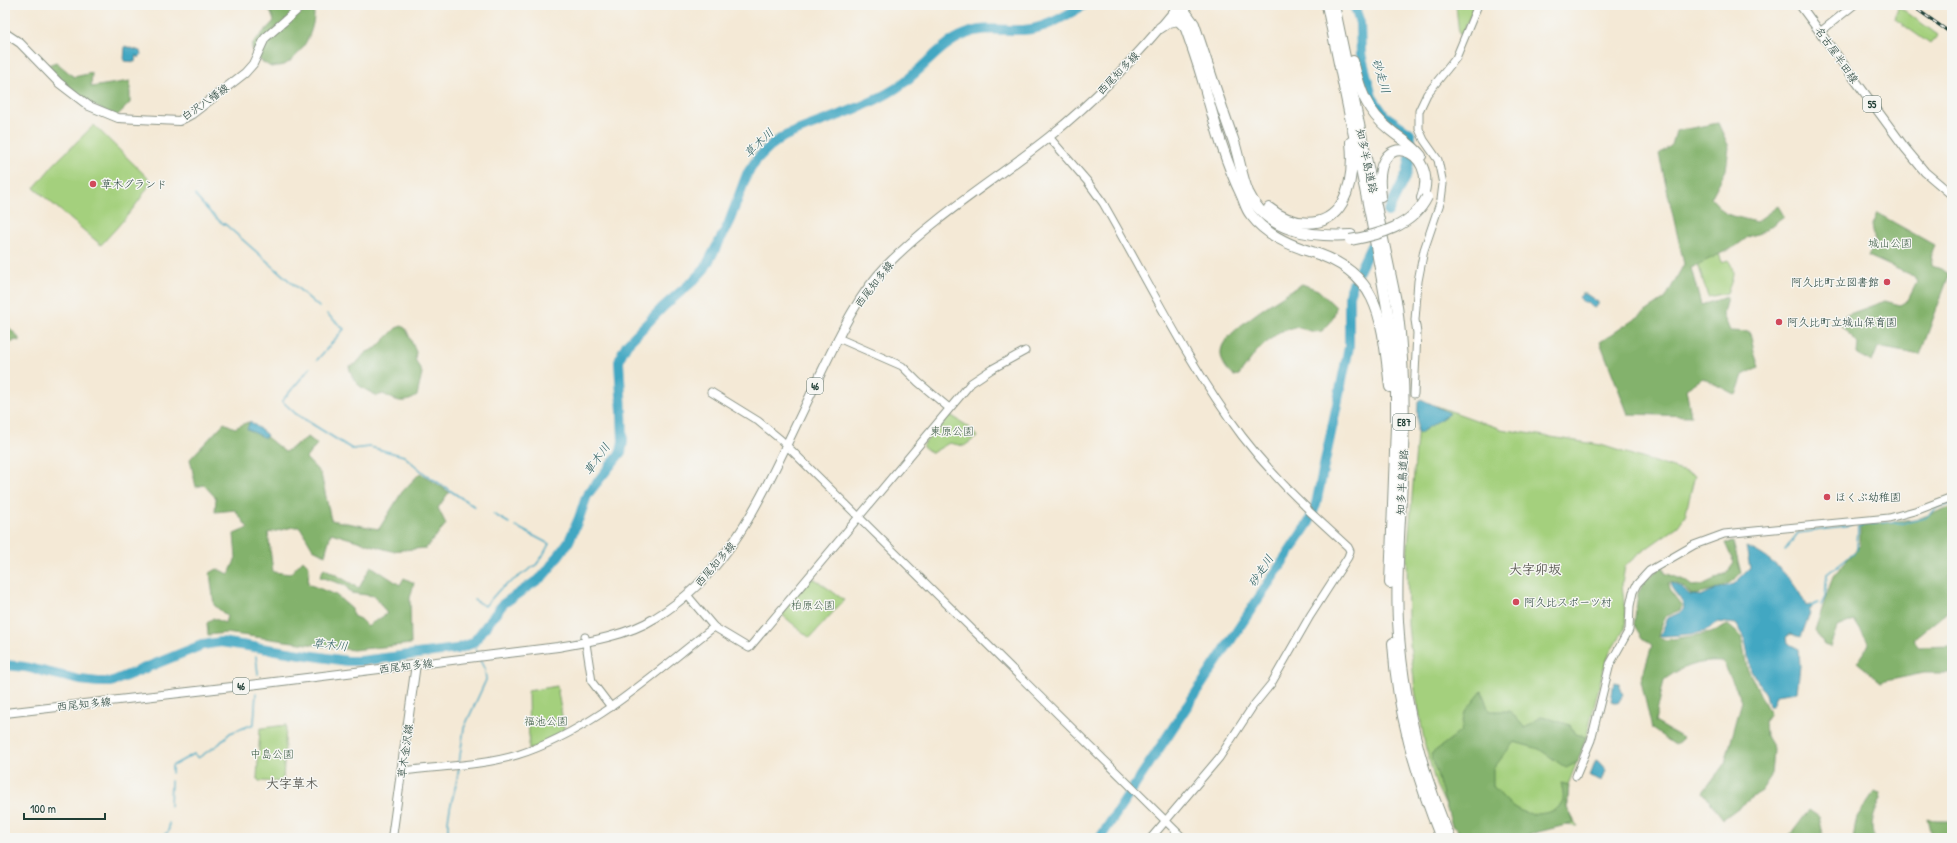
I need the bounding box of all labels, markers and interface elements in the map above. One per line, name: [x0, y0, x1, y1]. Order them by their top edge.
street label: 名古屋半田線: [1812, 24, 1862, 86]
street label: 西尾知多線: [1094, 48, 1142, 98]
water label: 砂走川: [1368, 56, 1395, 96]
street label: 白沢八幡線: [178, 80, 232, 124]
road number: 55: [1863, 96, 1881, 112]
water label: 草木川: [740, 124, 778, 161]
street label: 知多半島道路: [1353, 127, 1381, 195]
place label: 草木グランド: [101, 177, 167, 191]
marker: 草木グランド: [88, 179, 98, 189]
park label: 城山公園: [1868, 236, 1912, 250]
street label: 西尾知多線: [852, 258, 896, 310]
place label: 阿久比町立図書館: [1791, 275, 1879, 289]
marker: 阿久比町立図書館: [1882, 277, 1892, 287]
place label: 阿久比町立城山保育園: [1787, 315, 1897, 329]
marker: 阿久比町立城山保育園: [1774, 317, 1784, 327]
road number: 46: [807, 378, 823, 394]
road number: E87: [1393, 414, 1415, 430]
park label: 東原公園: [930, 424, 974, 438]
water label: 草木川: [579, 439, 614, 478]
street label: 知多半島道路: [1393, 449, 1411, 515]
place label: ほくぶ幼稚園: [1835, 490, 1901, 504]
marker: ほくぶ幼稚園: [1822, 492, 1832, 502]
street label: 西尾知多線: [692, 539, 738, 589]
water label: 砂走川: [1244, 551, 1278, 590]
district label: 大字卯坂: [1509, 560, 1561, 578]
place label: 阿久比スポーツ村: [1524, 595, 1612, 609]
marker: 阿久比スポーツ村: [1511, 597, 1521, 607]
park label: 柏原公園: [791, 598, 835, 612]
water label: 草木川: [311, 634, 349, 655]
street label: 西尾知多線: [378, 656, 434, 676]
road number: 46: [233, 678, 249, 694]
street label: 西尾知多線: [56, 694, 112, 714]
park label: 福池公園: [524, 714, 568, 728]
street label: 草木金沢線: [394, 723, 416, 779]
park label: 中島公園: [250, 747, 294, 761]
district label: 大字草木: [266, 774, 318, 792]
scale bar: [24, 795, 105, 821]
text: 100 m: [30, 800, 56, 817]

